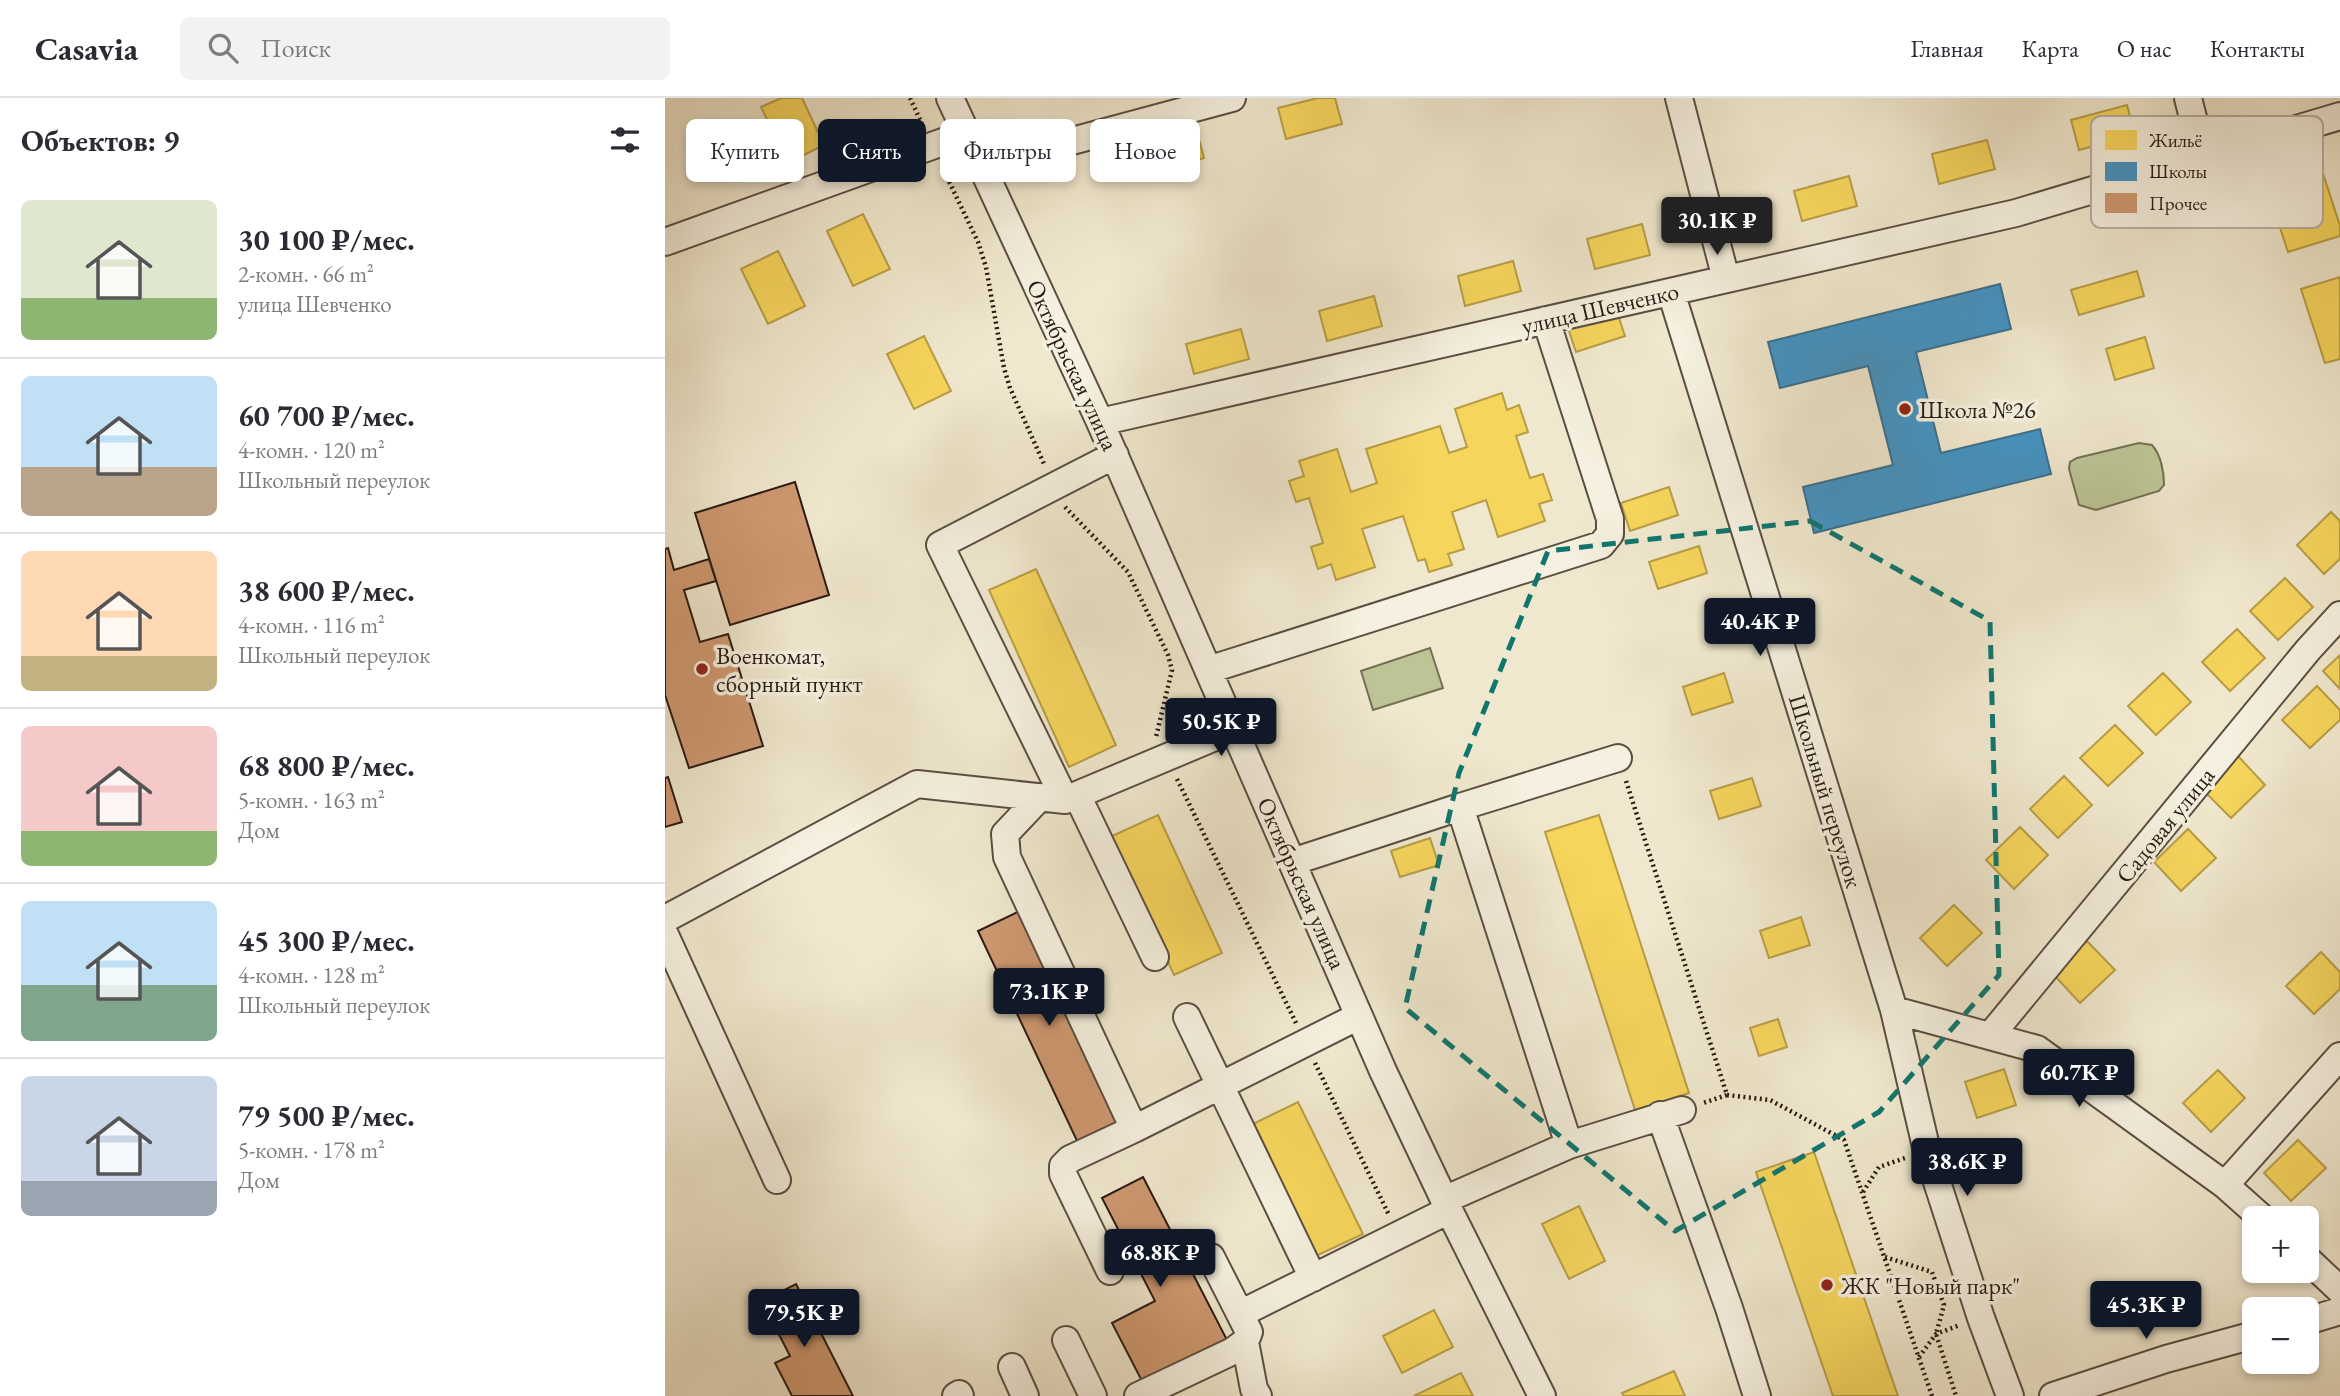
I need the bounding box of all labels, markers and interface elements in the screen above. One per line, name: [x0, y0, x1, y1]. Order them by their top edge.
search box: [180, 17, 670, 80]
text: Casavia: [35, 27, 138, 70]
icon: search: [204, 29, 242, 67]
text: Поиск: [260, 31, 331, 65]
text: Главная: [1910, 33, 1984, 64]
text: Карта: [2022, 33, 2079, 64]
text: О нас: [2117, 33, 2172, 64]
text: Контакты: [2210, 33, 2305, 64]
legend: [2091, 116, 2323, 228]
chip: Купить: [686, 119, 804, 182]
chip: Снять: [818, 119, 926, 182]
chip: Фильтры: [940, 119, 1076, 182]
chip: Новое: [1090, 119, 1200, 182]
text: Объектов: 9: [21, 121, 179, 160]
icon: filters: [606, 121, 644, 159]
text: Жильё: [2148, 128, 2202, 153]
text: Школы: [2149, 159, 2207, 184]
text: Прочее: [2149, 191, 2207, 216]
pin: 30.1K ₽: [1652, 198, 1782, 257]
text: 30.1K ₽: [1677, 205, 1757, 235]
text: 30 100 ₽/мес.: [238, 220, 415, 259]
icon: home: [77, 228, 161, 312]
text: 2-комн. · 66 m²: [238, 259, 374, 289]
street label: Октябрьская улица: [1020, 275, 1126, 456]
street label: улица Шевченко: [1518, 275, 1682, 341]
text: улица Шевченко: [238, 289, 392, 319]
place label: Школа №26: [1919, 394, 2036, 425]
text: 60 700 ₽/мес.: [238, 396, 415, 435]
marker: Школа №26: [1897, 401, 1913, 417]
icon: home: [77, 404, 161, 488]
text: 4-комн. · 120 m²: [238, 435, 385, 465]
text: Школьный переулок: [238, 465, 430, 495]
text: 38 600 ₽/мес.: [238, 571, 415, 610]
icon: home: [77, 579, 161, 663]
pin: 40.4K ₽: [1695, 598, 1825, 658]
text: 40.4K ₽: [1720, 606, 1800, 636]
text: 4-комн. · 116 m²: [238, 610, 385, 640]
text: Школьный переулок: [238, 640, 430, 670]
place label: Военкомат, сборный пункт: [716, 640, 863, 699]
marker: Военкомат, сборный пункт: [694, 661, 710, 677]
street label: Школьный переулок: [1782, 691, 1870, 892]
pin: 50.5K ₽: [1156, 698, 1286, 758]
text: 50.5K ₽: [1181, 706, 1261, 736]
text: 68 800 ₽/мес.: [238, 746, 415, 785]
icon: home: [77, 754, 161, 838]
street label: Садовая улица: [2109, 760, 2222, 889]
text: 5-комн. · 163 m²: [238, 785, 385, 815]
street label: Октябрьская улица: [1250, 792, 1354, 974]
text: Дом: [238, 815, 280, 845]
text: 45 300 ₽/мес.: [238, 921, 415, 960]
icon: home: [77, 929, 161, 1013]
text: 4-комн. · 128 m²: [238, 960, 385, 990]
pin: 73.1K ₽: [984, 968, 1114, 1028]
text: 73.1K ₽: [1009, 976, 1089, 1006]
text: Школьный переулок: [238, 990, 430, 1020]
pin: 60.7K ₽: [2014, 1049, 2144, 1109]
text: 60.7K ₽: [2039, 1057, 2119, 1087]
text: 79 500 ₽/мес.: [238, 1096, 415, 1135]
icon: home: [77, 1104, 161, 1188]
text: 5-комн. · 178 m²: [238, 1135, 385, 1165]
pin: 38.6K ₽: [1902, 1138, 2032, 1198]
text: 38.6K ₽: [1927, 1146, 2007, 1176]
text: Дом: [238, 1165, 280, 1195]
map controls: [2242, 1206, 2319, 1374]
button: +: [2242, 1206, 2319, 1283]
pin: 68.8K ₽: [1095, 1230, 1225, 1289]
text: 68.8K ₽: [1120, 1237, 1200, 1267]
place label: ЖК "Новый парк": [1840, 1270, 2020, 1301]
marker: ЖК "Новый парк": [1819, 1277, 1835, 1293]
pin: 45.3K ₽: [2081, 1282, 2211, 1341]
text: 45.3K ₽: [2106, 1289, 2186, 1319]
pin: 79.5K ₽: [739, 1290, 869, 1349]
text: 79.5K ₽: [764, 1297, 844, 1327]
button: −: [2242, 1297, 2319, 1374]

